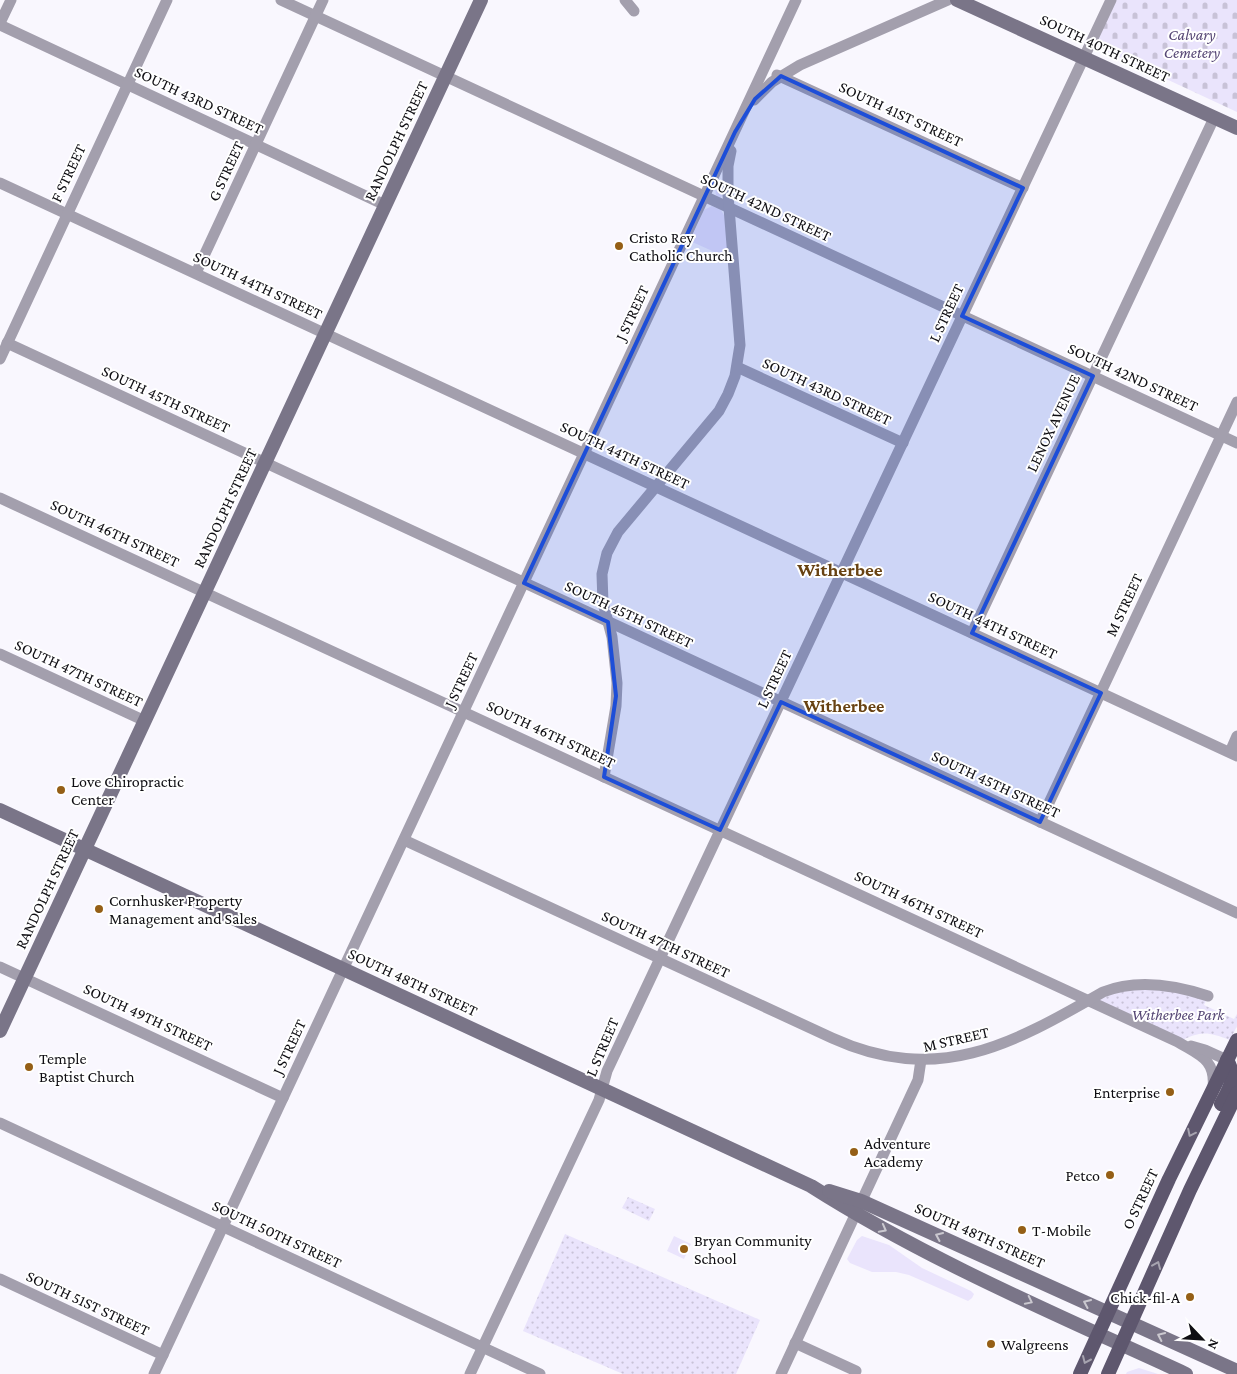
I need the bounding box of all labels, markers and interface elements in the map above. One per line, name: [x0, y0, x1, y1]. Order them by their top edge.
street label: SOUTH 40TH STREET: [1037, 10, 1173, 86]
park label: Calvary Cemetery: [1164, 26, 1221, 62]
street label: SOUTH 43RD STREET: [132, 63, 266, 137]
street label: RANDOLPH STREET: [361, 78, 431, 203]
street label: SOUTH 41ST STREET: [836, 78, 966, 150]
street label: G STREET: [205, 138, 247, 204]
street label: F STREET: [47, 141, 89, 205]
street label: SOUTH 42ND STREET: [698, 169, 834, 245]
place label: Cristo Rey Catholic Church: [629, 229, 733, 264]
marker: Cristo Rey Catholic Church: [613, 240, 625, 252]
street label: SOUTH 44TH STREET: [191, 248, 325, 322]
street label: L STREET: [925, 281, 967, 345]
street label: J STREET: [611, 282, 653, 346]
street label: SOUTH 42ND STREET: [1065, 339, 1201, 415]
street label: SOUTH 43RD STREET: [760, 354, 894, 428]
street label: SOUTH 45TH STREET: [99, 362, 233, 436]
street label: LENOX AVENUE: [1023, 371, 1083, 475]
street label: SOUTH 44TH STREET: [558, 418, 692, 492]
street label: RANDOLPH STREET: [190, 445, 260, 570]
street label: SOUTH 46TH STREET: [48, 496, 182, 570]
district label: Witherbee: [796, 559, 883, 580]
street label: M STREET: [1102, 571, 1146, 639]
street label: SOUTH 45TH STREET: [562, 577, 696, 651]
street label: SOUTH 44TH STREET: [926, 588, 1060, 662]
street label: SOUTH 47TH STREET: [12, 636, 146, 710]
street label: L STREET: [753, 647, 795, 711]
street label: J STREET: [440, 649, 482, 713]
district label: Witherbee: [803, 696, 884, 716]
street label: SOUTH 46TH STREET: [484, 697, 618, 771]
street label: SOUTH 45TH STREET: [929, 747, 1063, 821]
place label: Love Chiropractic Center: [71, 773, 184, 808]
marker: Love Chiropractic Center: [55, 784, 67, 796]
street label: RANDOLPH STREET: [12, 826, 82, 951]
street label: SOUTH 46TH STREET: [852, 867, 986, 941]
place label: Cornhusker Property Management and Sales: [109, 892, 257, 928]
marker: Cornhusker Property Management and Sales: [93, 903, 105, 915]
street label: SOUTH 47TH STREET: [599, 907, 733, 981]
street label: SOUTH 48TH STREET: [346, 945, 481, 1020]
street label: SOUTH 49TH STREET: [81, 980, 215, 1054]
park label: Witherbee Park: [1132, 1006, 1225, 1023]
street label: L STREET: [582, 1015, 622, 1079]
street label: J STREET: [268, 1016, 310, 1080]
street label: M STREET: [921, 1023, 991, 1055]
place label: Temple Baptist Church: [39, 1050, 135, 1086]
marker: Temple Baptist Church: [23, 1061, 35, 1073]
place label: Enterprise: [1093, 1084, 1160, 1102]
marker: Enterprise: [1164, 1086, 1176, 1098]
one-way arrow: [1186, 1128, 1197, 1137]
place label: Adventure Academy: [864, 1135, 931, 1171]
marker: Adventure Academy: [848, 1146, 860, 1158]
street label: O STREET: [1119, 1166, 1162, 1232]
place label: Petco: [1066, 1167, 1100, 1184]
marker: Petco: [1104, 1169, 1116, 1181]
street label: SOUTH 50TH STREET: [210, 1197, 345, 1272]
street label: SOUTH 48TH STREET: [912, 1199, 1048, 1271]
place label: T-Mobile: [1032, 1222, 1091, 1239]
one-way arrow: [878, 1223, 887, 1233]
marker: T-Mobile: [1016, 1224, 1028, 1236]
place label: Bryan Community School: [694, 1232, 812, 1267]
one-way arrow: [935, 1232, 944, 1243]
marker: Bryan Community School: [678, 1243, 690, 1255]
one-way arrow: [1150, 1261, 1161, 1270]
street label: SOUTH 51ST STREET: [24, 1267, 152, 1339]
place label: Chick-fil-A: [1110, 1289, 1181, 1306]
marker: Chick-fil-A: [1184, 1291, 1196, 1303]
one-way arrow: [1024, 1295, 1033, 1305]
one-way arrow: [1083, 1298, 1092, 1309]
north arrow: [1177, 1314, 1227, 1364]
one-way arrow: [1157, 1331, 1166, 1342]
place label: Walgreens: [1001, 1336, 1069, 1354]
text: N: [1204, 1337, 1223, 1353]
marker: Walgreens: [985, 1338, 997, 1350]
one-way arrow: [1082, 1355, 1092, 1364]

